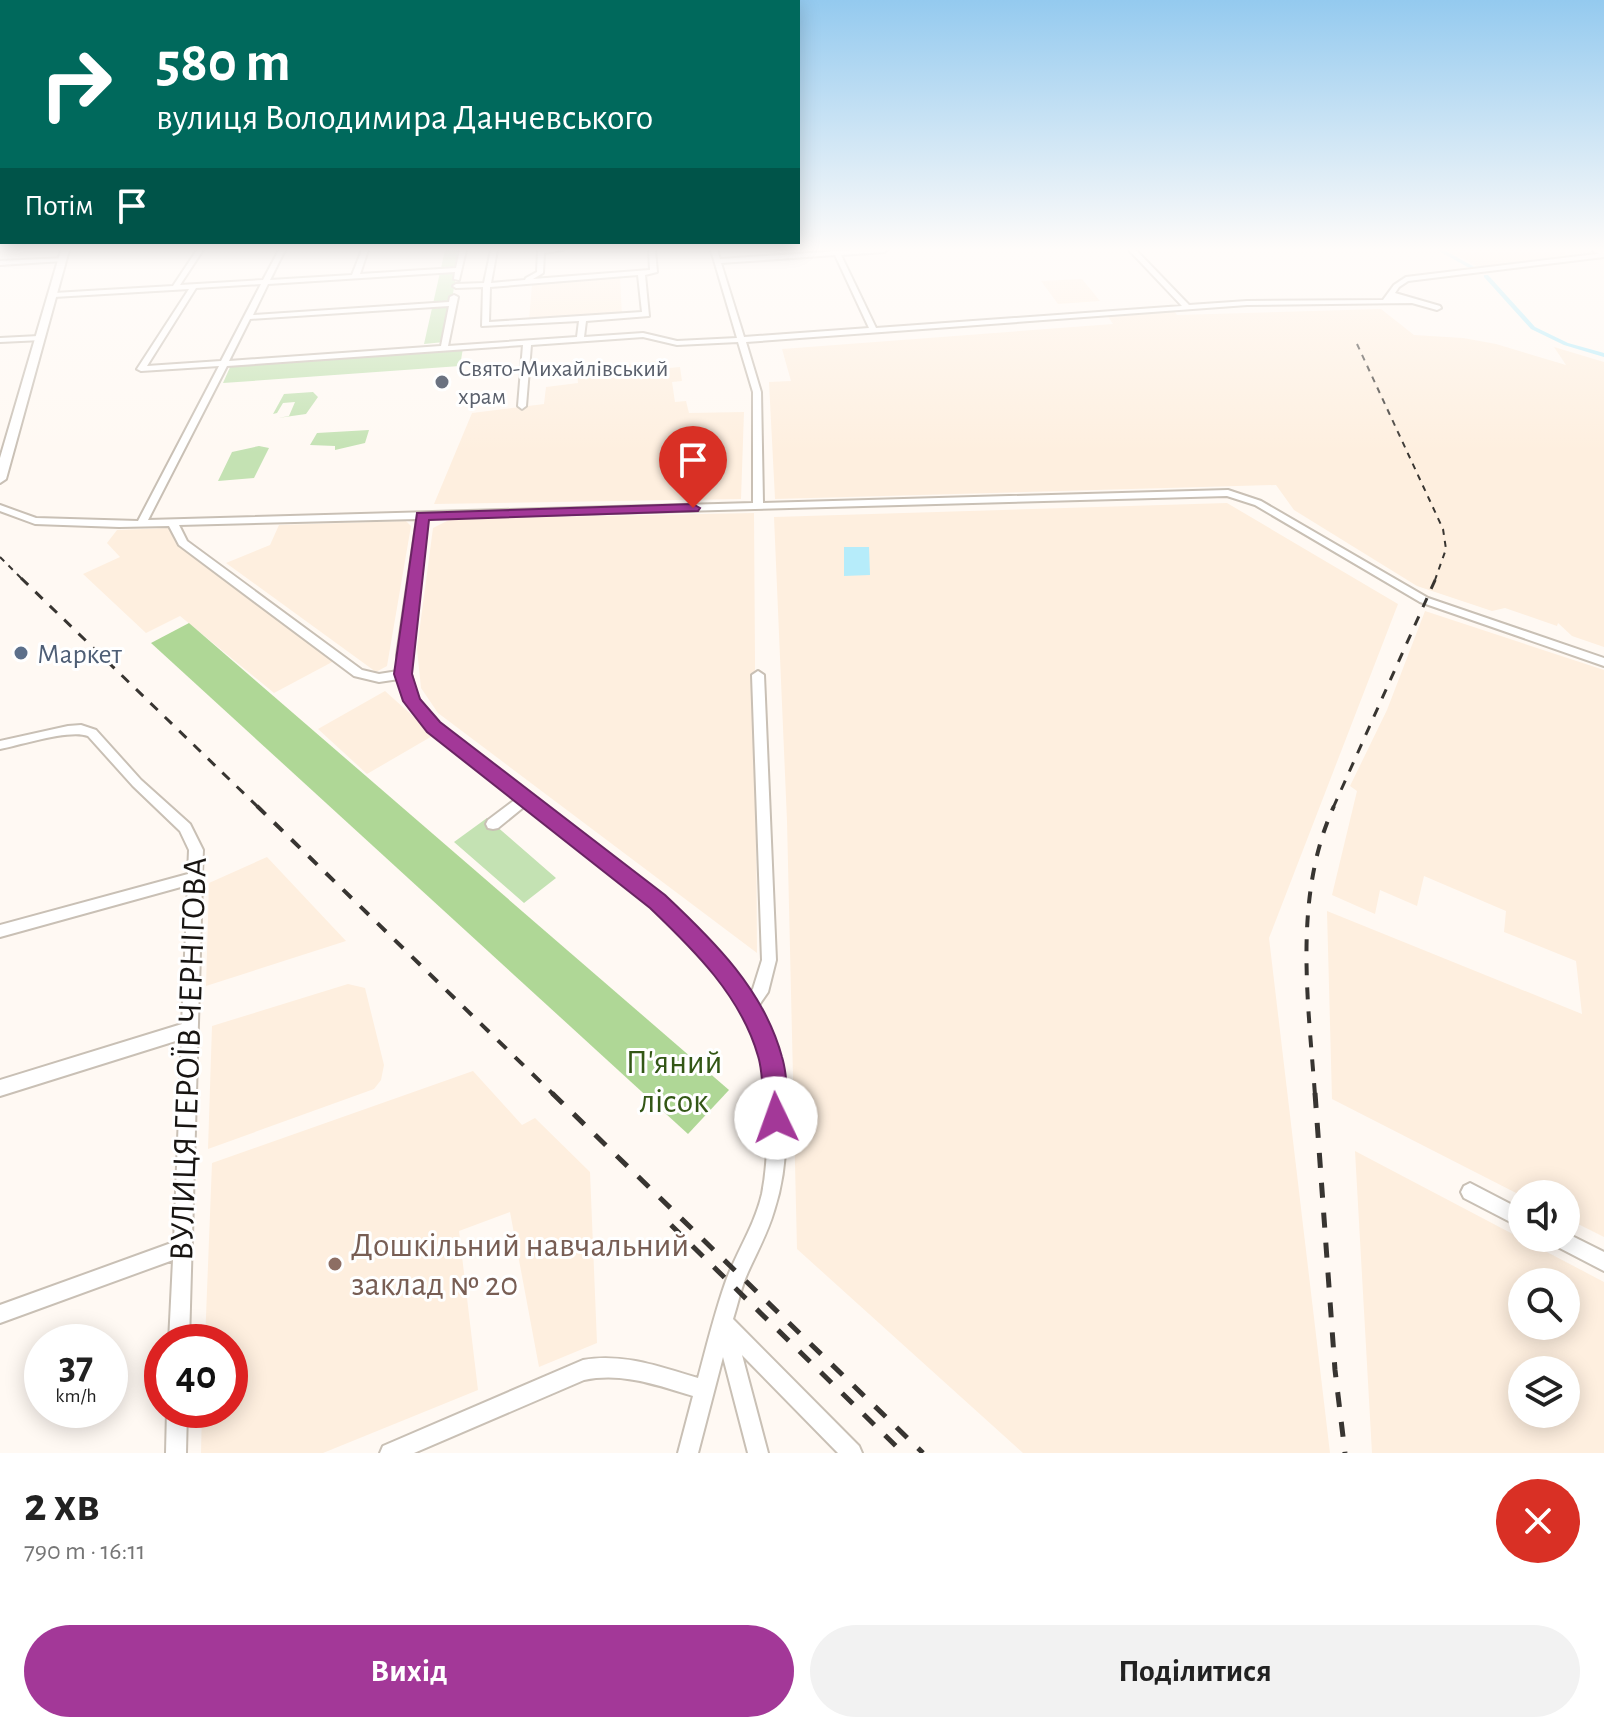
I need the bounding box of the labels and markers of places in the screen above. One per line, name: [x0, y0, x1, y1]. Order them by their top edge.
place label: Свято-Михайлівський храм: [458, 357, 669, 409]
marker: Свято-Михайлівський храм: [433, 373, 451, 391]
pin: [659, 426, 727, 508]
place label: Маркет: [37, 641, 123, 669]
marker: Маркет: [12, 644, 30, 662]
place label: Дошкільний навчальний заклад № 20: [351, 1229, 689, 1302]
marker: Дошкільний навчальний заклад № 20: [326, 1255, 344, 1273]

